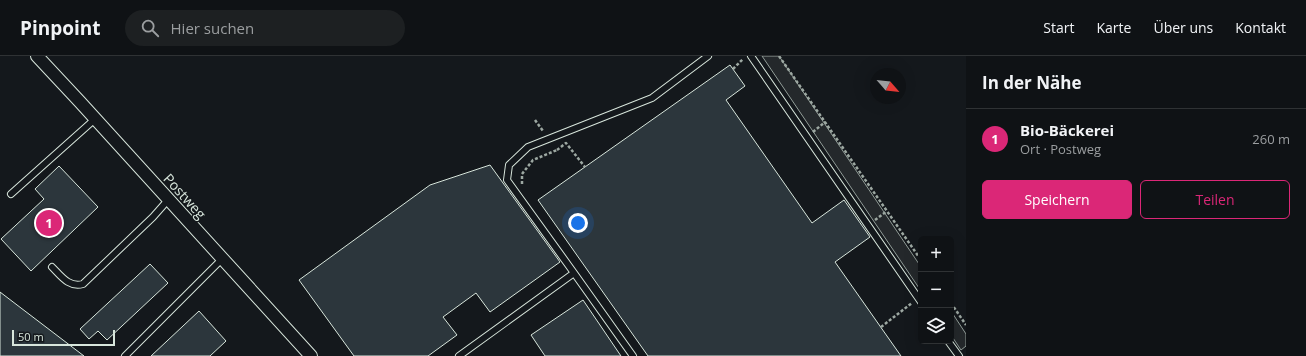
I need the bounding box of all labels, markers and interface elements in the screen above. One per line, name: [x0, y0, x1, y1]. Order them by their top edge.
search box: [125, 10, 405, 46]
text: Pinpoint: [20, 15, 101, 41]
icon: search: [139, 17, 161, 39]
text: Hier suchen: [171, 18, 254, 38]
text: Start: [1043, 18, 1075, 37]
text: Karte: [1097, 18, 1131, 37]
text: Über uns: [1153, 18, 1213, 37]
text: Kontakt: [1235, 18, 1286, 37]
north arrow: [870, 68, 906, 104]
text: In der Nähe: [982, 71, 1081, 94]
text: Bio-Bäckerei: [1020, 120, 1114, 140]
text: 1: [991, 130, 999, 148]
text: 260 m: [1252, 130, 1290, 148]
text: Ort · Postweg: [1020, 140, 1101, 158]
street label: Postweg: [160, 169, 211, 223]
button: Speichern: [982, 180, 1132, 219]
button: Teilen: [1140, 180, 1290, 219]
pin: 1: [36, 208, 62, 238]
your location: [568, 213, 588, 233]
map controls: [918, 236, 954, 344]
button: +: [918, 236, 954, 272]
button: −: [918, 272, 954, 308]
button: layers: [918, 308, 954, 344]
scale bar: [12, 328, 115, 347]
text: 50 m: [18, 329, 44, 344]

